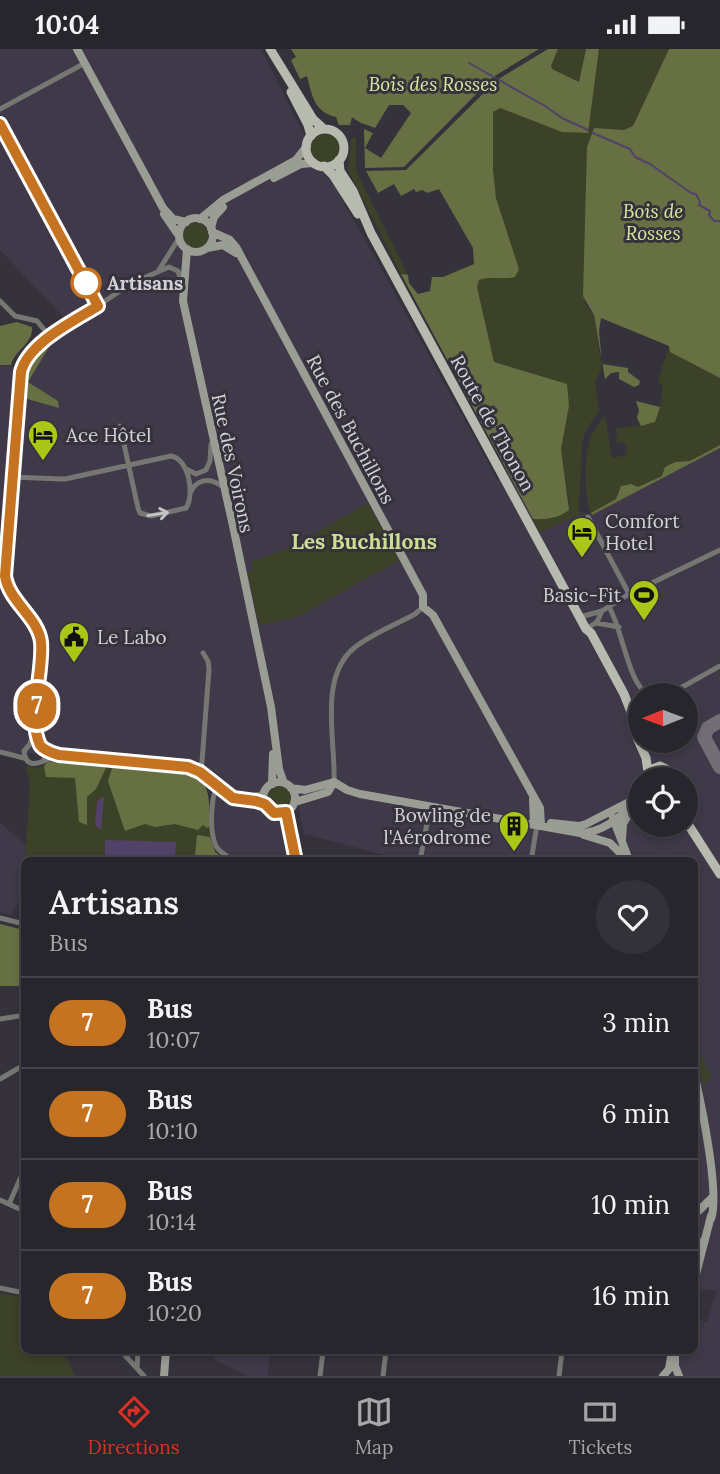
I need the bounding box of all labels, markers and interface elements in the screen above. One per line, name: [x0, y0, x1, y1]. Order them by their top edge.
text: 10:04: [35, 8, 99, 41]
park label: Bois des Rosses: [369, 72, 497, 96]
park label: Bois de Rosses: [623, 199, 683, 245]
marker: Artisans: [71, 268, 101, 298]
place label: Artisans: [107, 271, 183, 295]
street label: Rue des Buchillons: [302, 350, 401, 508]
street label: Route de Thonon: [446, 351, 540, 495]
street label: Rue des Voirons: [207, 391, 260, 535]
hotel icon: Ace Hôtel: [26, 418, 60, 462]
place label: Ace Hôtel: [65, 423, 152, 447]
one-way arrow: [146, 507, 169, 520]
place label: Comfort Hotel: [605, 509, 680, 555]
hotel icon: Comfort Hotel: [565, 515, 599, 559]
district label: Les Buchillons: [291, 528, 437, 555]
sports icon: Basic-Fit: [627, 578, 661, 622]
place label: Basic-Fit: [543, 583, 622, 607]
public building icon: Le Labo: [57, 620, 91, 664]
place label: Le Labo: [97, 625, 167, 649]
line badge: 7: [14, 683, 60, 729]
north arrow: [628, 683, 698, 753]
map controls: [628, 683, 698, 837]
text: 7: [31, 690, 43, 721]
button: locate: [628, 767, 698, 837]
place label: Bowling de l'Aérodrome: [384, 803, 491, 849]
building icon: Bowling de l'Aérodrome: [497, 809, 531, 853]
button: heart: [596, 880, 670, 954]
text: Artisans: [49, 881, 179, 923]
text: Bus: [49, 928, 88, 957]
text: Bus: [147, 992, 193, 1025]
text: 3 min: [602, 1006, 670, 1039]
text: 7: [82, 1007, 93, 1038]
text: 10:07: [147, 1025, 200, 1054]
text: Bus: [147, 1083, 193, 1116]
text: 6 min: [602, 1097, 670, 1130]
text: 7: [82, 1098, 93, 1129]
text: 10:10: [147, 1116, 198, 1145]
text: Bus: [147, 1174, 193, 1207]
text: 10 min: [591, 1188, 670, 1221]
text: 7: [82, 1189, 93, 1220]
text: 10:14: [147, 1207, 196, 1236]
text: Bus: [147, 1265, 193, 1298]
text: 16 min: [592, 1279, 670, 1312]
text: 7: [82, 1280, 93, 1311]
text: 10:20: [147, 1298, 202, 1327]
tab: Directions: [88, 1393, 180, 1459]
tab: Map: [355, 1393, 393, 1459]
tab: Tickets: [568, 1393, 632, 1459]

